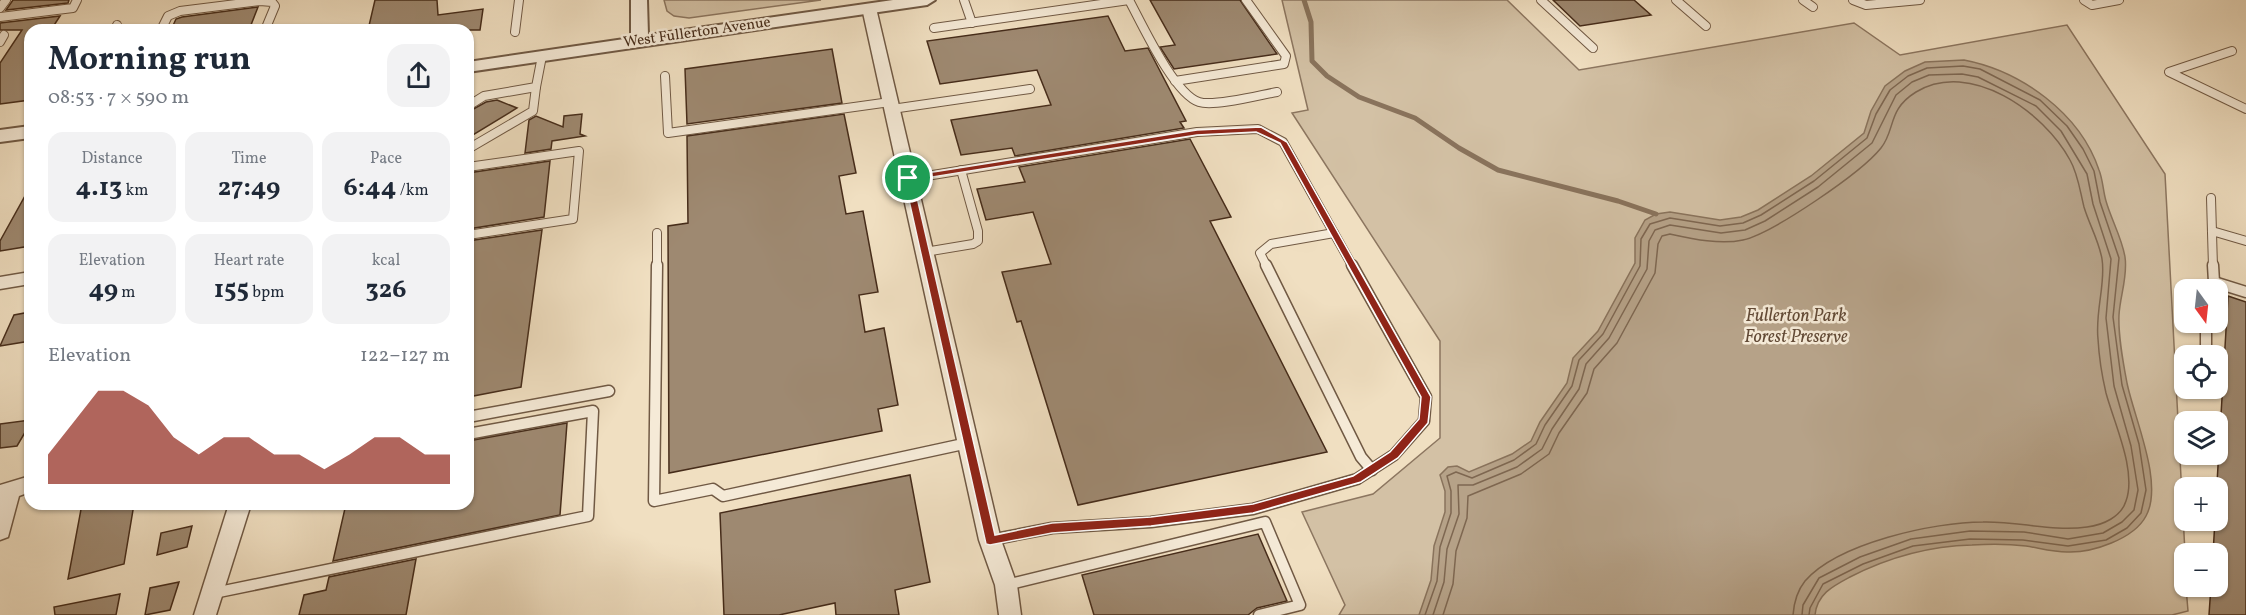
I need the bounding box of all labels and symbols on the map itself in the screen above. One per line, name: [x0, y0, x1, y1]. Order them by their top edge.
street label: West Fullerton Avenue: [622, 12, 772, 54]
pin: [882, 152, 933, 203]
north arrow: [2174, 279, 2228, 333]
park label: Fullerton Park Forest Preserve: [1744, 304, 1848, 350]

